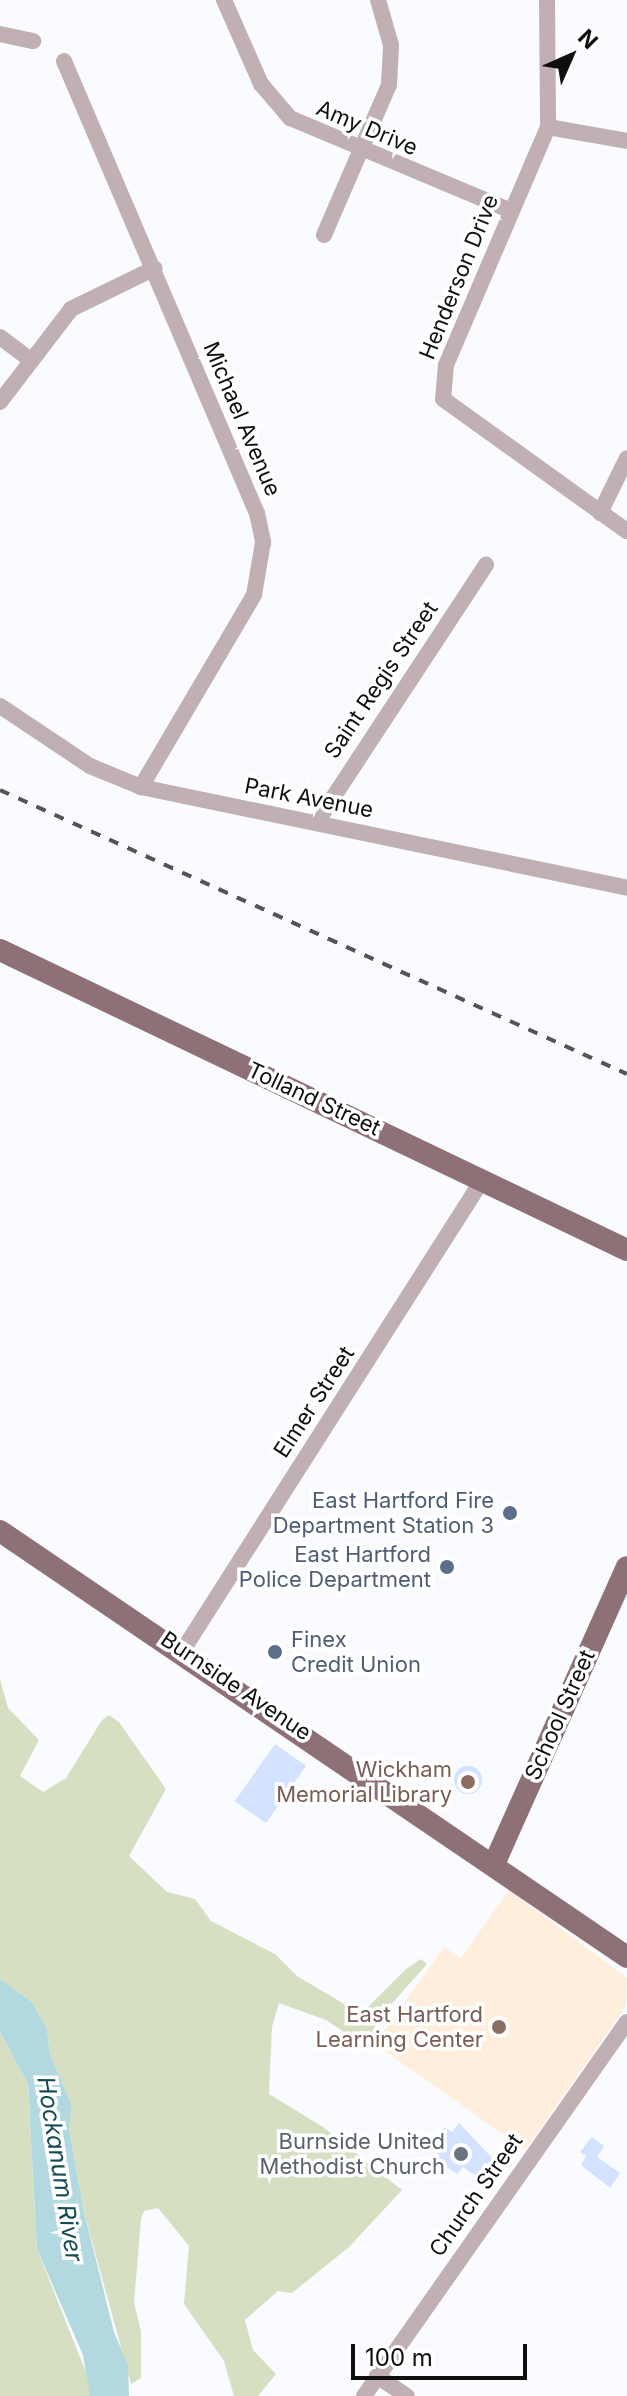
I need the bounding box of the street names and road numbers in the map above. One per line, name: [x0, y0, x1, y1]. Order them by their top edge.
street label: Amy Drive: [312, 95, 422, 161]
street label: Henderson Drive: [414, 191, 504, 363]
street label: Michael Avenue: [198, 338, 286, 500]
street label: Saint Regis Street: [319, 597, 443, 763]
street label: Park Avenue: [242, 773, 376, 823]
street label: Tolland Street: [243, 1057, 385, 1141]
street label: Elmer Street: [268, 1341, 360, 1463]
street label: Burnside Avenue: [156, 1626, 316, 1746]
street label: School Street: [520, 1646, 600, 1784]
street label: Church Street: [424, 2129, 528, 2261]

